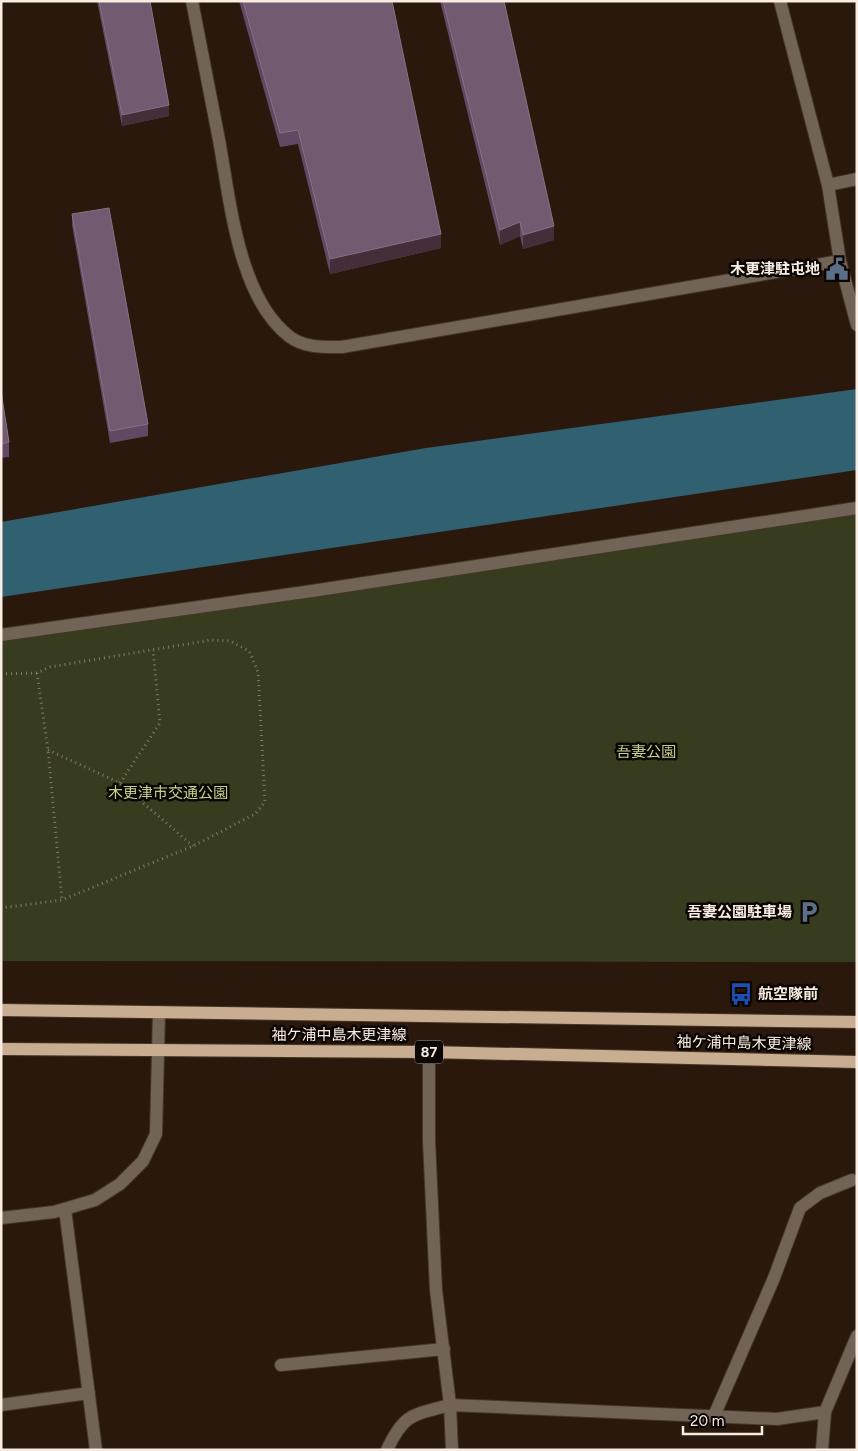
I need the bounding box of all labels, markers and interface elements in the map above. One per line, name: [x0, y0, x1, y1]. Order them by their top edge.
public building icon: 木更津駐屯地: [824, 256, 850, 282]
place label: 木更津駐屯地: [730, 260, 820, 278]
park label: 吾妻公園: [616, 743, 676, 761]
park label: 木更津市交通公園: [108, 784, 228, 802]
parking icon: 吾妻公園駐車場: [796, 899, 822, 925]
place label: 吾妻公園駐車場: [687, 903, 792, 921]
bus stop icon: 航空隊前: [728, 981, 754, 1007]
place label: 航空隊前: [758, 985, 818, 1003]
street label: 袖ケ浦中島木更津線: [271, 1026, 407, 1044]
street label: 袖ケ浦中島木更津線: [676, 1033, 812, 1053]
road number: 87: [415, 1040, 443, 1064]
scale bar: [683, 1404, 762, 1436]
text: 20 m: [690, 1412, 724, 1430]

